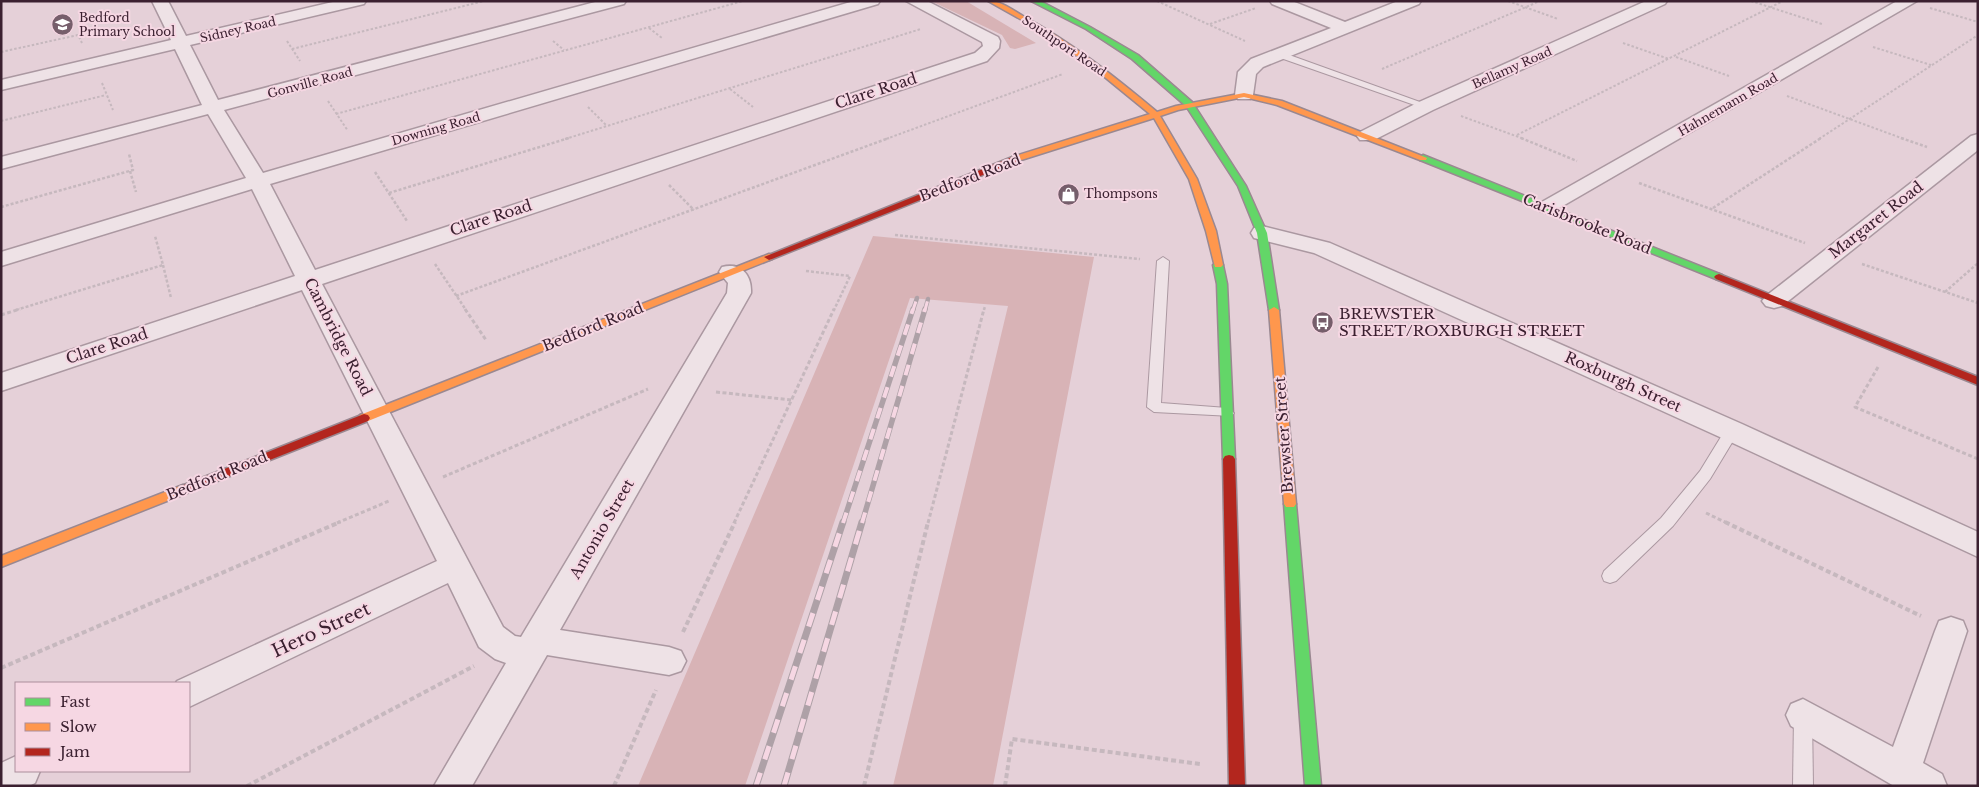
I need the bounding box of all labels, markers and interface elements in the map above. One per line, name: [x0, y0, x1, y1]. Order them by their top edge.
place label: Bedford Primary School: [79, 10, 175, 39]
street label: Southport Road: [1019, 12, 1109, 79]
school or university icon: Bedford Primary School: [51, 13, 75, 37]
street label: Sidney Road: [198, 13, 277, 46]
street label: Bellamy Road: [1470, 43, 1554, 92]
street label: Gonville Road: [266, 64, 354, 101]
street label: Clare Road: [832, 68, 919, 113]
street label: Hahnemann Road: [1675, 70, 1780, 139]
street label: Downing Road: [390, 109, 482, 148]
street label: Bedford Road: [916, 149, 1023, 206]
street label: Margaret Road: [1825, 177, 1927, 262]
shop icon: Thompsons: [1056, 182, 1080, 206]
place label: Thompsons: [1084, 186, 1158, 201]
street label: Carisbrooke Road: [1520, 189, 1654, 258]
street label: Clare Road: [447, 195, 534, 240]
street label: Cambridge Road: [300, 274, 377, 399]
street label: Bedford Road: [539, 298, 646, 355]
place label: BREWSTER STREET/ROXBURGH STREET: [1339, 304, 1585, 340]
bus stop icon: BREWSTER STREET/ROXBURGH STREET: [1311, 311, 1335, 335]
street label: Clare Road: [63, 323, 150, 368]
street label: Roxburgh Street: [1562, 347, 1685, 416]
street label: Brewster Street: [1270, 376, 1297, 494]
street label: Bedford Road: [163, 447, 270, 504]
street label: Antonio Street: [565, 475, 638, 583]
street label: Hero Street: [268, 598, 374, 662]
legend: [15, 682, 190, 772]
text: Fast: [60, 692, 91, 711]
text: Slow: [60, 717, 97, 736]
text: Jam: [58, 742, 90, 761]

